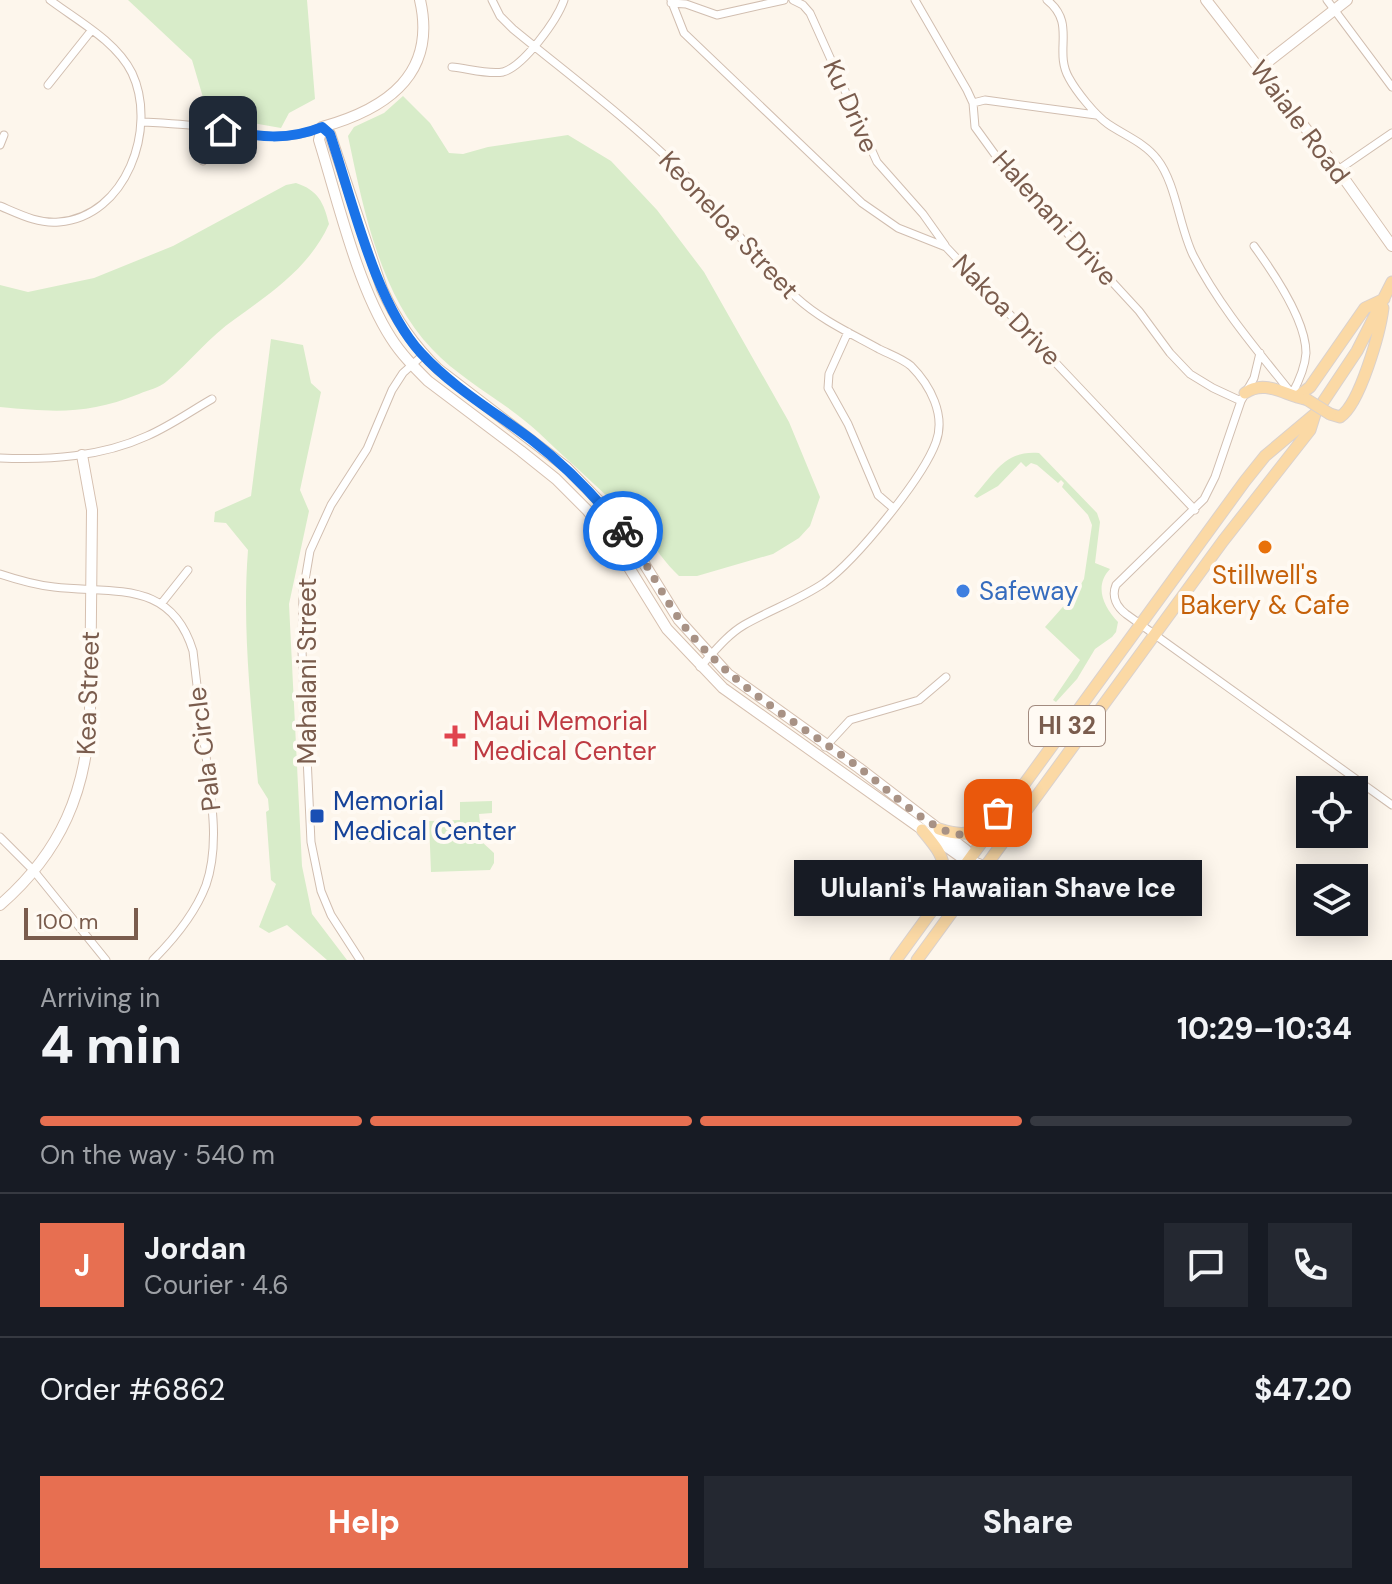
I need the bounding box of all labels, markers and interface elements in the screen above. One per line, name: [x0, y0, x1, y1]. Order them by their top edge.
street label: Waiale Road: [1242, 53, 1358, 191]
street label: Ku Drive: [816, 54, 886, 158]
pin: [189, 96, 257, 164]
icon: home: [201, 108, 245, 152]
street label: Halenani Drive: [985, 143, 1125, 293]
street label: Keoneloa Street: [652, 144, 806, 306]
street label: Nakoa Drive: [945, 247, 1069, 373]
courier: [583, 491, 663, 571]
icon: bike: [601, 509, 645, 553]
marker: Stillwell's Bakery & Cafe: [1256, 538, 1274, 556]
place label: Stillwell's Bakery & Cafe: [1180, 558, 1350, 622]
place label: Safeway: [979, 574, 1078, 608]
street label: Mahalani Street: [290, 578, 324, 764]
marker: Safeway: [954, 582, 972, 600]
street label: Kea Street: [69, 631, 107, 755]
street label: Pala Circle: [180, 685, 228, 813]
place label: Maui Memorial Medical Center: [473, 704, 656, 768]
road number: HI 32: [1029, 706, 1105, 746]
marker: Maui Memorial Medical Center: [444, 725, 466, 747]
map controls: [1296, 776, 1368, 936]
button: locate: [1296, 776, 1368, 848]
pin: [964, 779, 1032, 847]
place label: Memorial Medical Center: [333, 784, 516, 848]
icon: bag: [976, 791, 1020, 835]
marker: Memorial Medical Center: [308, 807, 326, 825]
callout: Ululani's Hawaiian Shave Ice: [794, 861, 1202, 917]
button: layers: [1296, 864, 1368, 936]
text: Ululani's Hawaiian Shave Ice: [820, 871, 1176, 905]
scale bar: [24, 904, 138, 940]
text: 100 m: [36, 907, 98, 936]
text: Arriving in: [40, 981, 160, 1015]
text: 10:29–10:34: [1177, 1009, 1352, 1048]
text: 4 min: [40, 1011, 182, 1079]
text: On the way · 540 m: [40, 1138, 275, 1172]
button: chat: [1164, 1223, 1248, 1307]
button: phone: [1268, 1223, 1352, 1307]
text: Jordan: [144, 1229, 246, 1268]
text: J: [74, 1246, 90, 1285]
text: Courier · 4.6: [144, 1268, 289, 1302]
text: Order #6862: [40, 1370, 225, 1409]
text: $47.20: [1254, 1370, 1352, 1409]
button: Help: [40, 1476, 688, 1568]
button: Share: [704, 1476, 1352, 1568]

